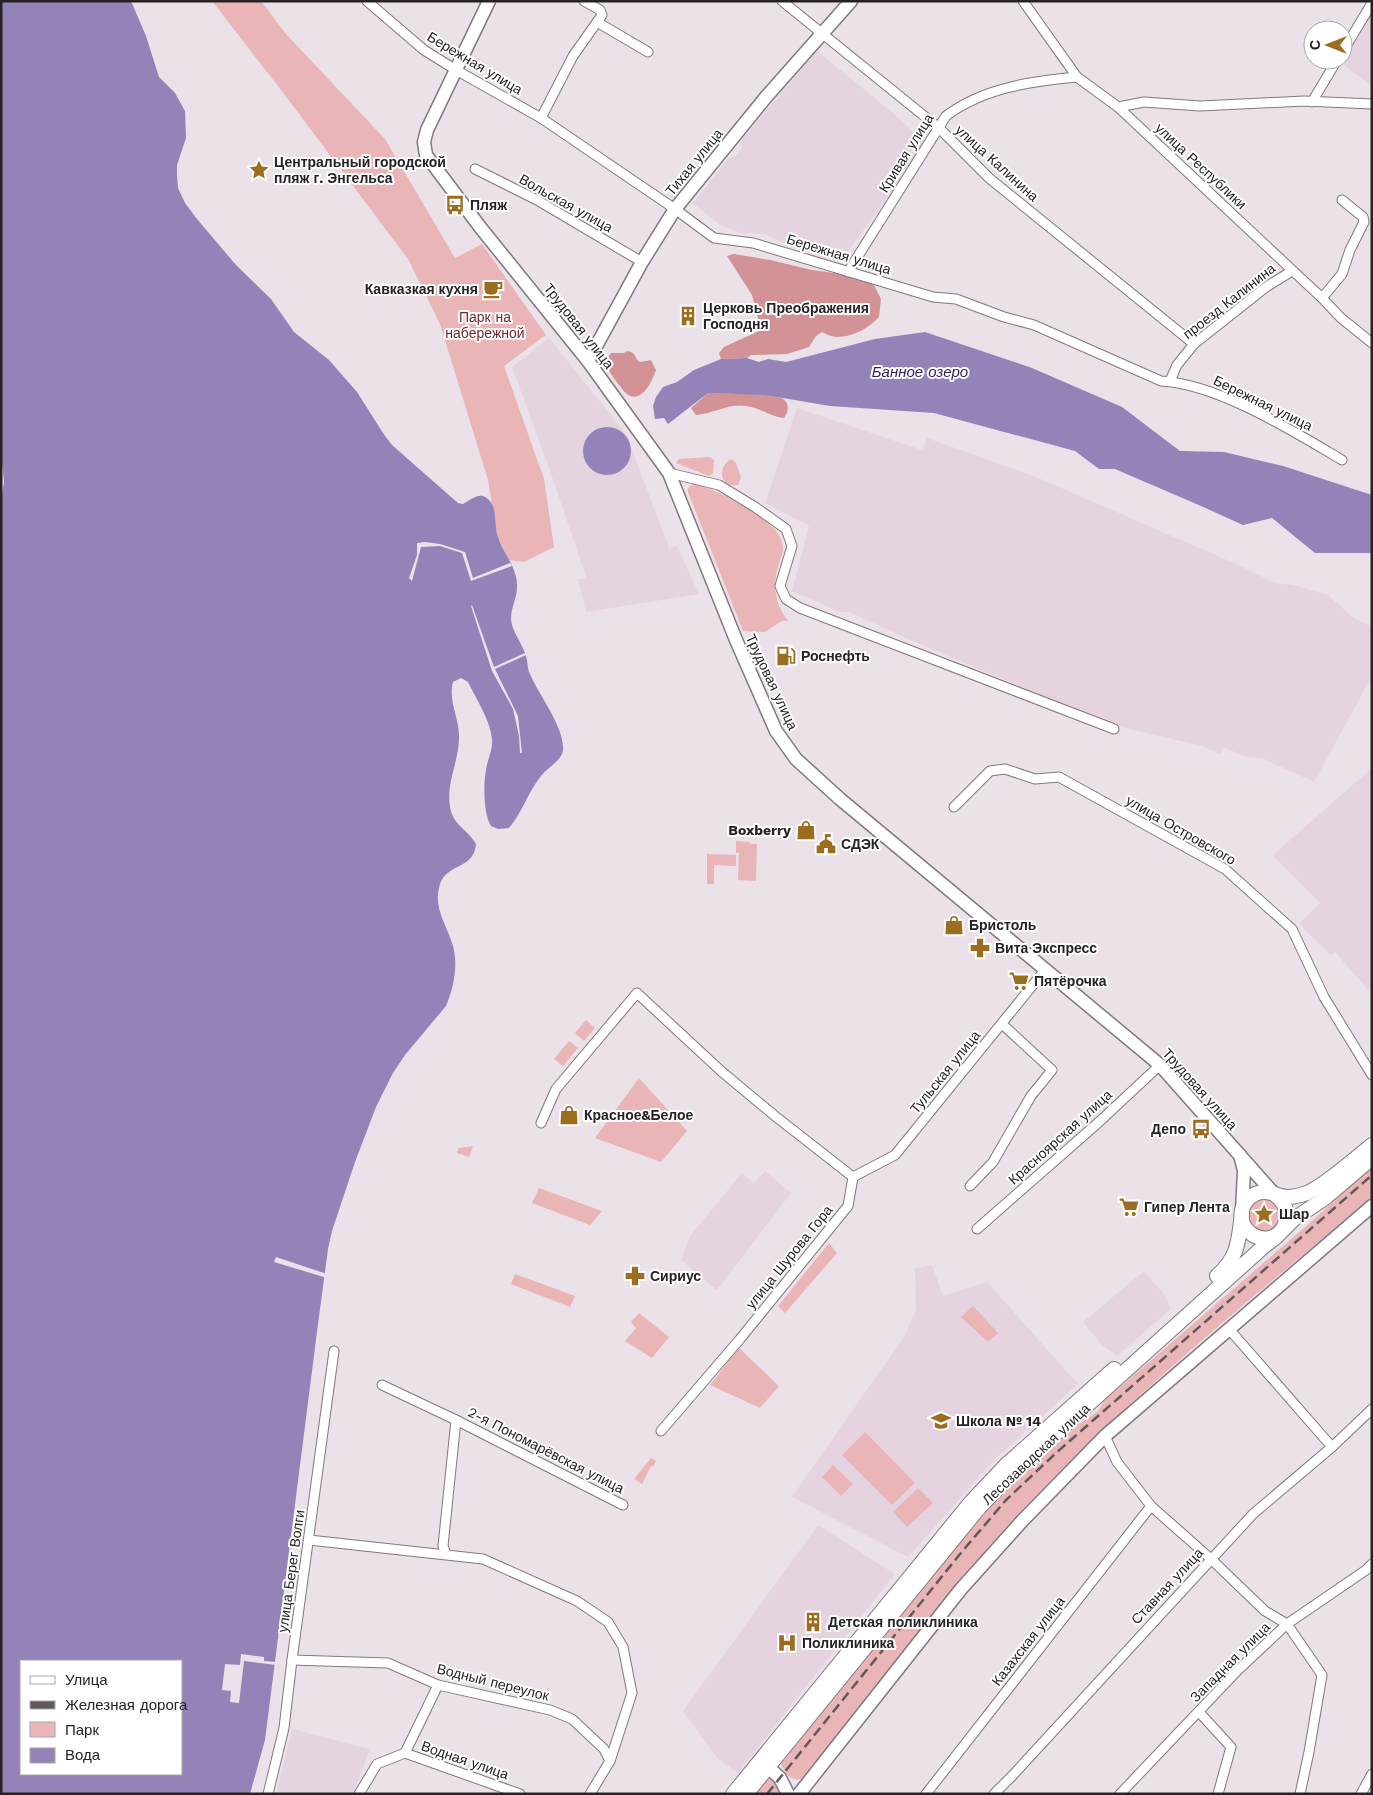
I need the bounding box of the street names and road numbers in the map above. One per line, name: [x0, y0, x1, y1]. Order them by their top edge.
street label: Бережная улица: [425, 28, 526, 98]
street label: Кривая улица: [875, 111, 937, 195]
street label: улица Республики: [1152, 120, 1250, 212]
street label: улица Калинина: [952, 122, 1042, 205]
street label: Тихая улица: [662, 125, 726, 199]
street label: Вольская улица: [516, 171, 616, 235]
street label: Бережная улица: [785, 231, 893, 278]
street label: проезд Калинина: [1180, 260, 1278, 342]
street label: Трудовая улица: [541, 280, 617, 372]
street label: Бережная улица: [1211, 372, 1315, 434]
street label: Трудовая улица: [743, 632, 801, 733]
street label: улица Островского: [1123, 792, 1239, 868]
street label: Тульская улица: [907, 1027, 983, 1117]
street label: Трудовая улица: [1159, 1045, 1241, 1133]
street label: Красноярская улица: [1005, 1086, 1115, 1188]
street label: улица Шурова Гора: [742, 1202, 836, 1312]
street label: Лесозаводская улица: [979, 1400, 1093, 1508]
street label: 2-я Пономарёвская улица: [465, 1404, 627, 1497]
street label: улица Берег Волги: [274, 1509, 308, 1633]
street label: Ставная улица: [1128, 1545, 1206, 1627]
street label: Казахская улица: [988, 1593, 1068, 1689]
street label: Западная улица: [1187, 1619, 1273, 1705]
street label: Водный переулок: [435, 1660, 552, 1704]
street label: Водная улица: [419, 1738, 511, 1783]

